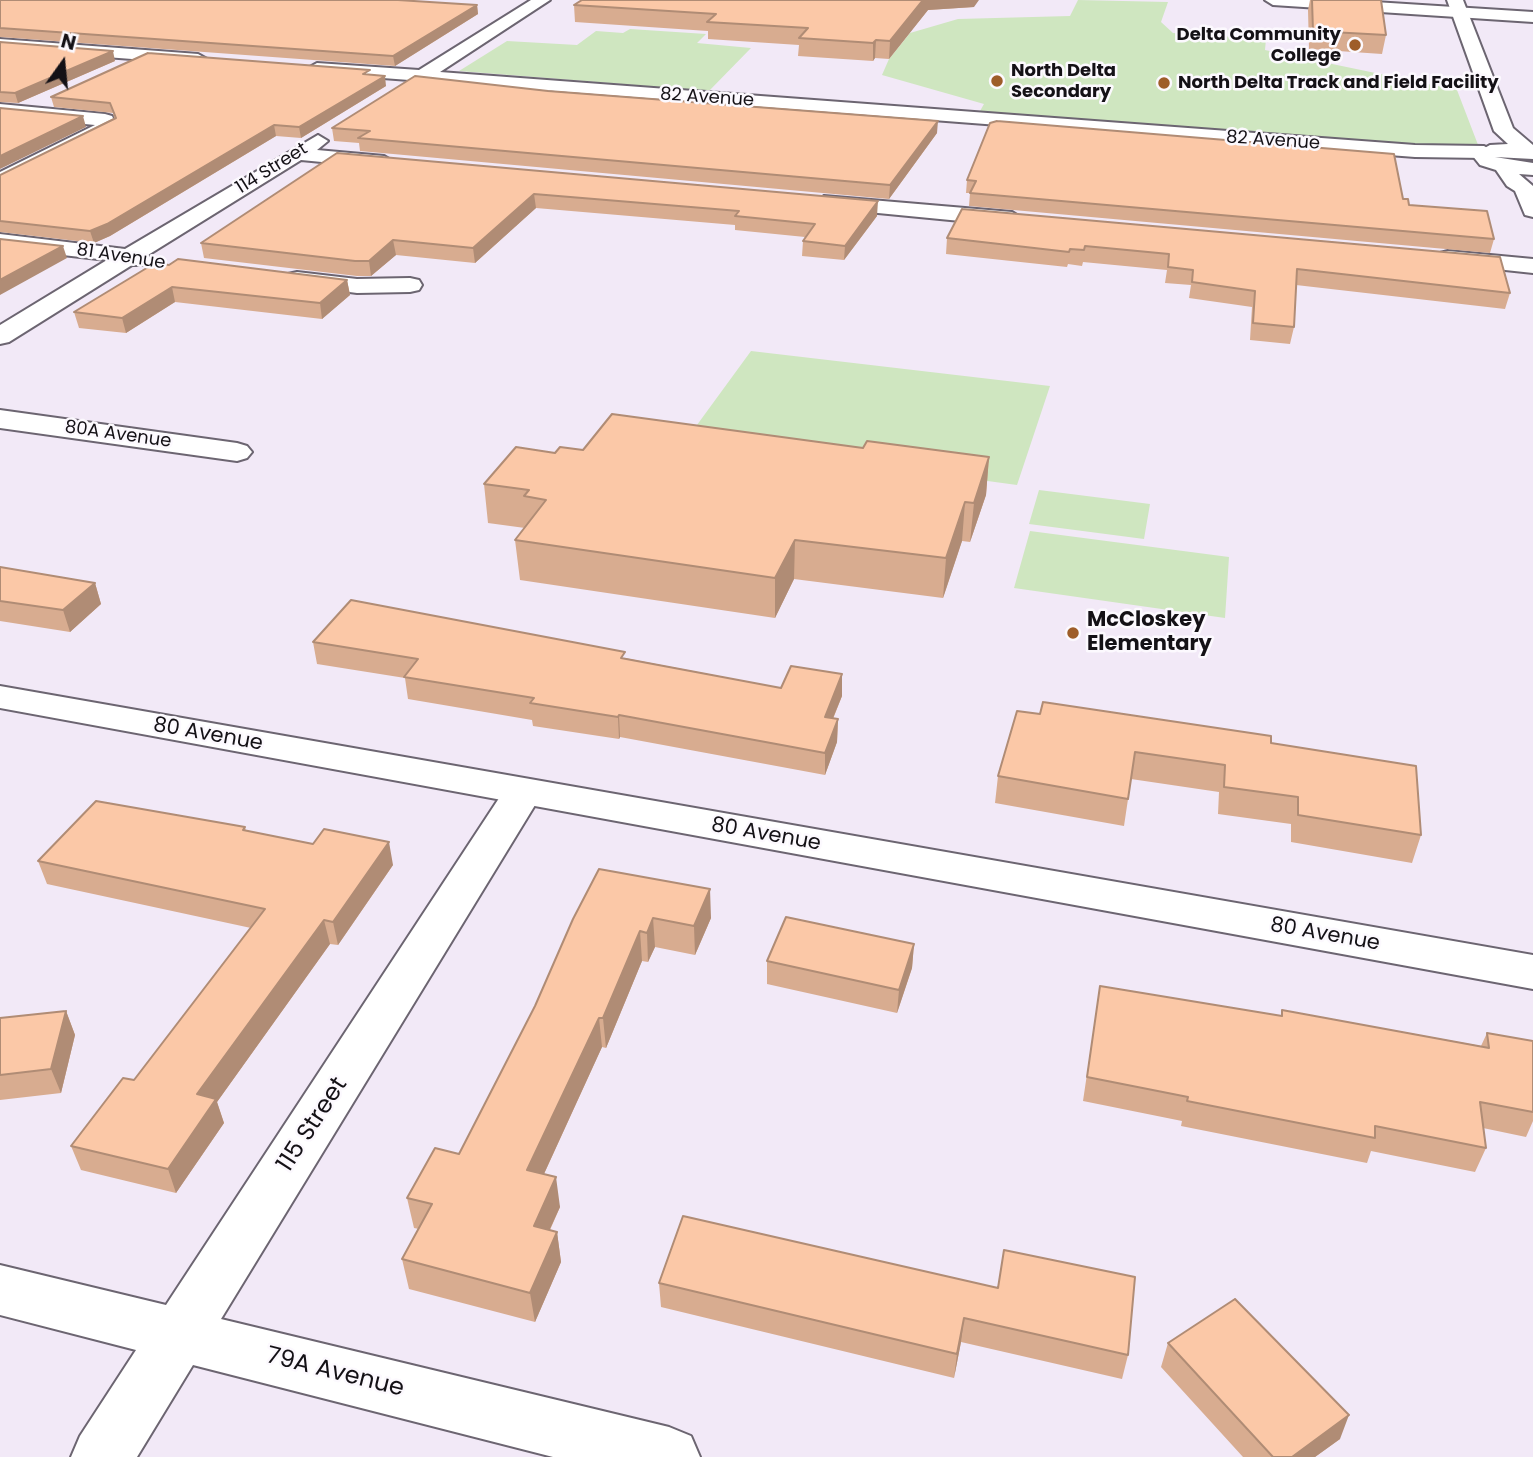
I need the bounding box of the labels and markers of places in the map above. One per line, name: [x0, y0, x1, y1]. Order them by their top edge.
place label: Delta Community College: [1177, 24, 1341, 66]
marker: Delta Community College: [1347, 37, 1363, 53]
place label: North Delta Secondary: [1011, 60, 1116, 102]
place label: North Delta Track and Field Facility: [1178, 72, 1499, 94]
marker: North Delta Secondary: [989, 73, 1005, 89]
marker: North Delta Track and Field Facility: [1156, 75, 1172, 91]
place label: McCloskey Elementary: [1087, 608, 1212, 658]
marker: McCloskey Elementary: [1065, 625, 1081, 641]

